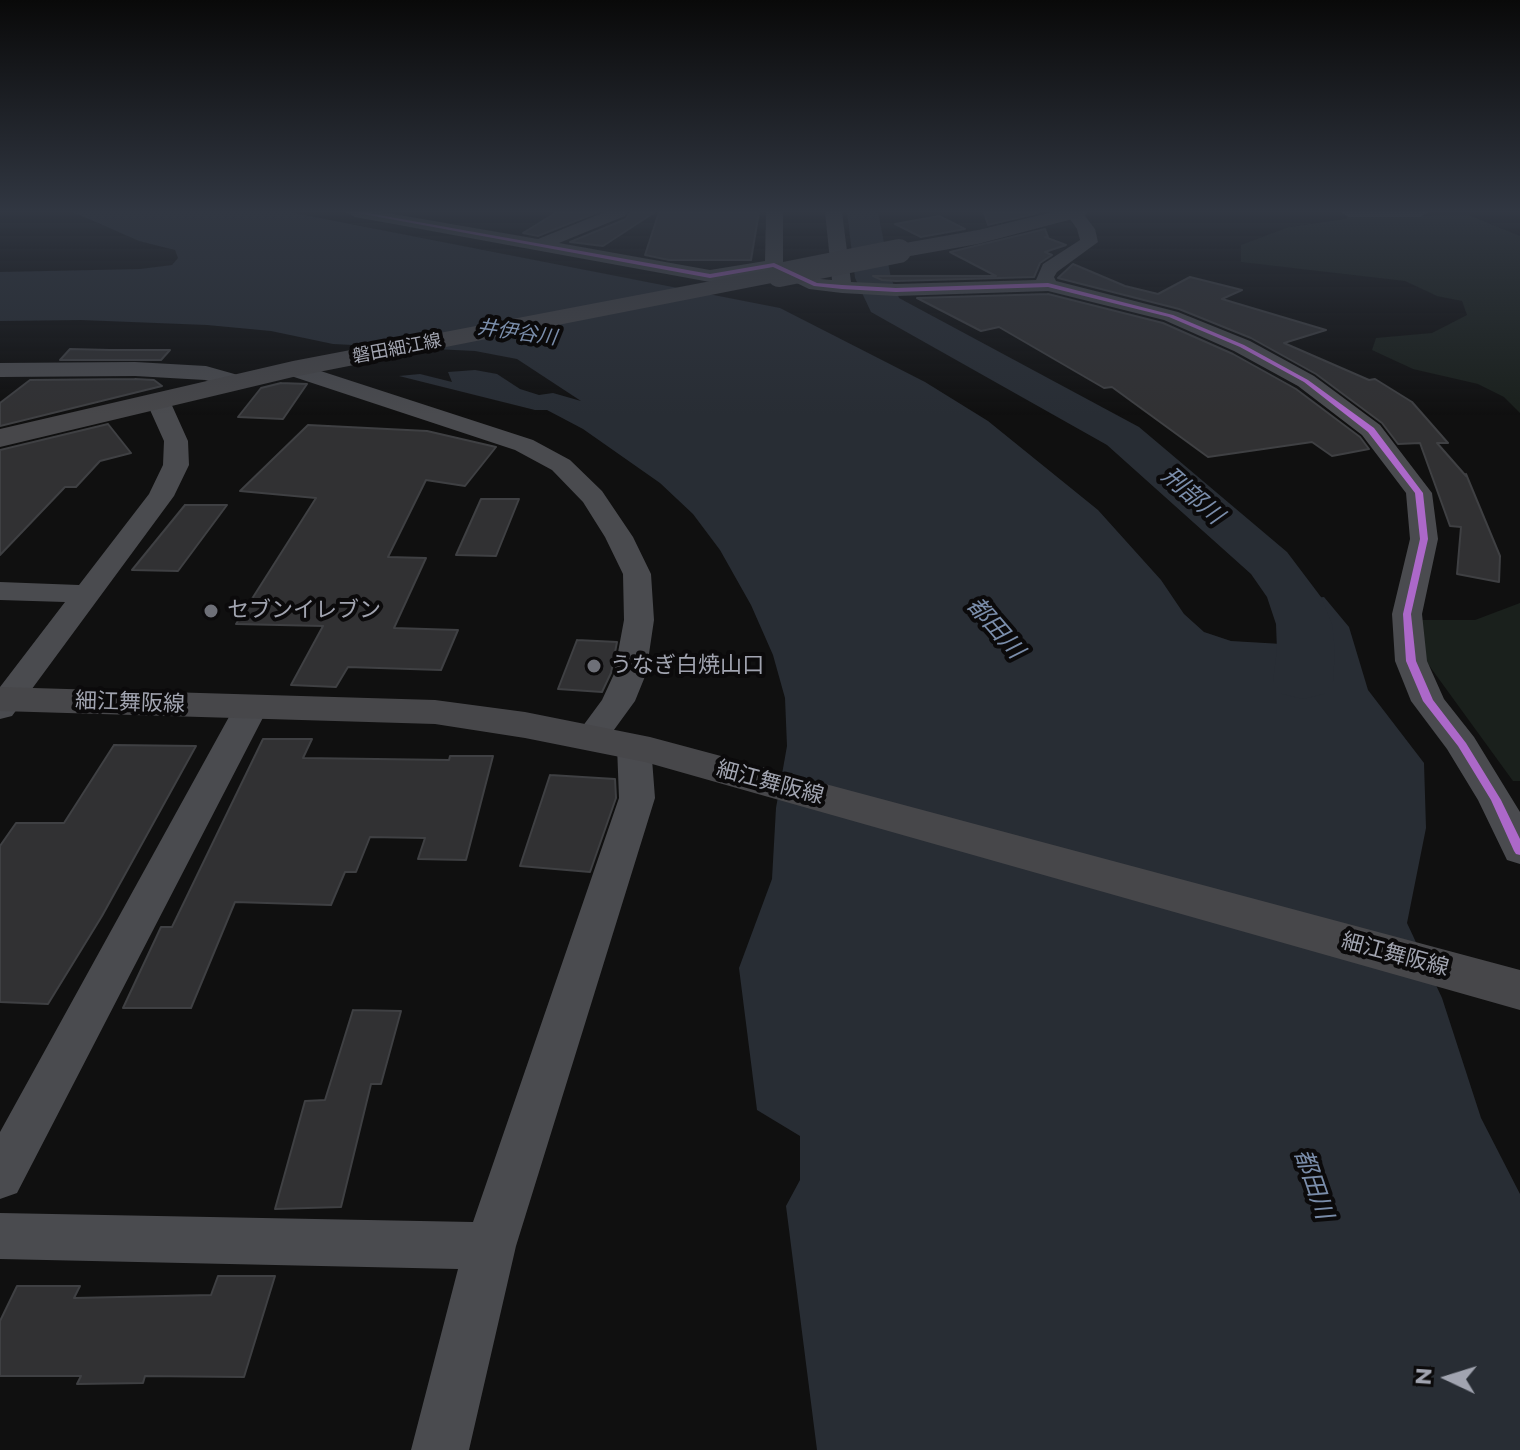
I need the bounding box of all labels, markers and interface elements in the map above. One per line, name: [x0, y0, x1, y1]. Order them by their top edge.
water label: 井伊谷川: [476, 316, 558, 350]
street label: 磐田細江線: [351, 330, 443, 368]
water label: 刑部川: [1155, 462, 1229, 530]
water label: 都田川: [961, 591, 1029, 665]
place label: セブンイレブン: [227, 598, 381, 624]
marker: セブンイレブン: [202, 602, 220, 620]
place label: うなぎ白焼山口: [610, 653, 764, 679]
marker: うなぎ白焼山口: [585, 657, 603, 675]
street label: 細江舞阪線: [75, 688, 185, 718]
street label: 細江舞阪線: [713, 756, 827, 810]
street label: 細江舞阪線: [1338, 928, 1452, 982]
water label: 都田川: [1288, 1145, 1338, 1223]
north arrow: [1408, 1338, 1488, 1418]
text: N: [1409, 1366, 1438, 1386]

